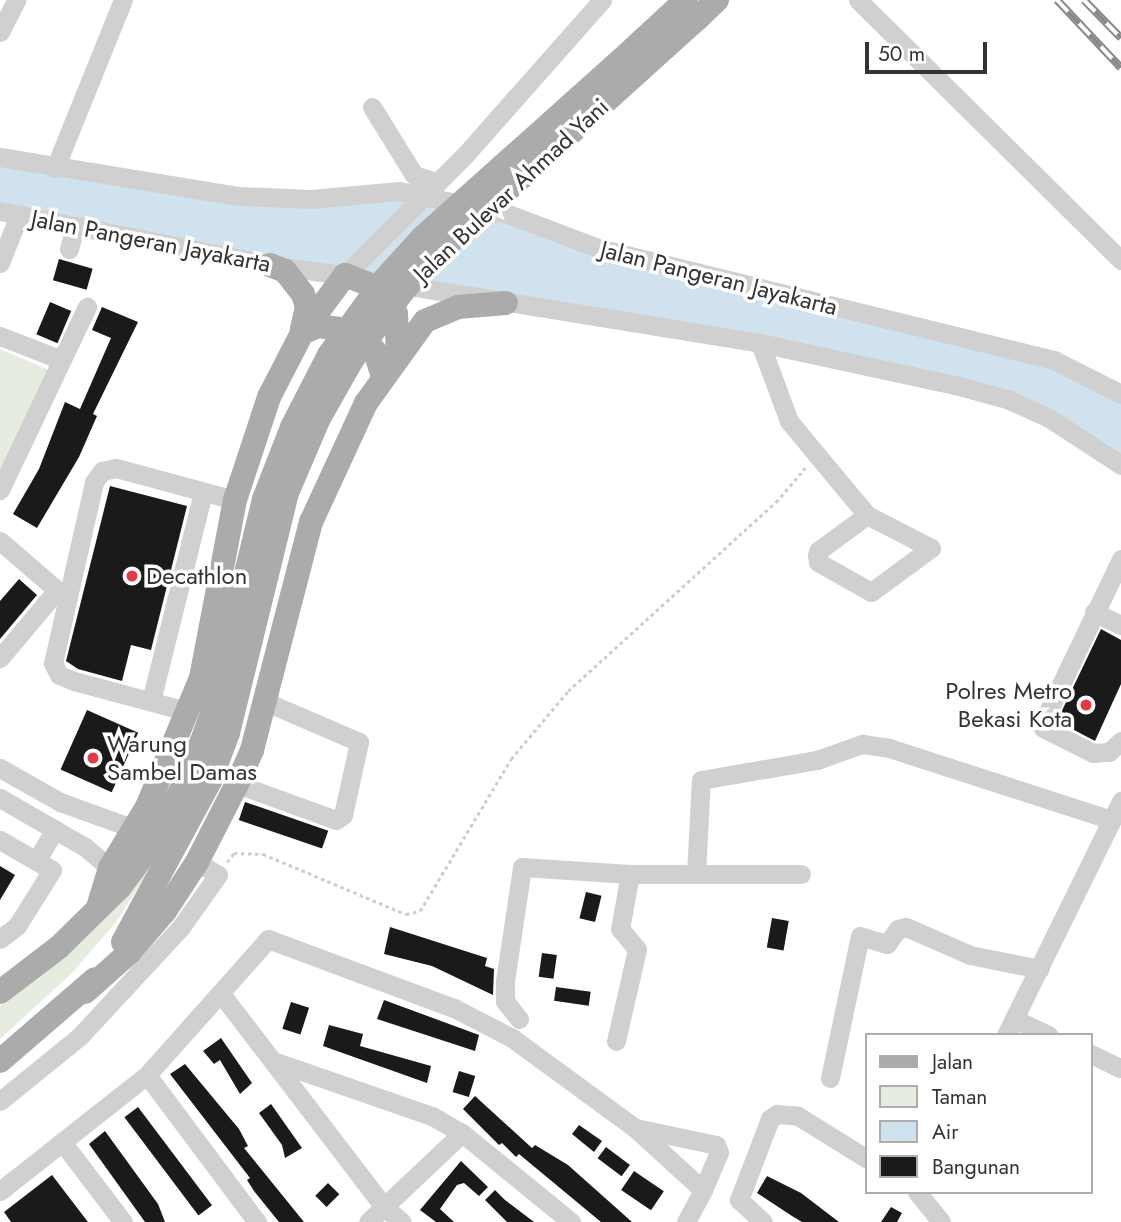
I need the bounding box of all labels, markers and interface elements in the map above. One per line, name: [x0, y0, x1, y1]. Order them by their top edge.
scale bar: [869, 28, 992, 72]
text: 50 m: [878, 39, 925, 69]
street label: Jalan Bulevar Ahmad Yani: [407, 92, 615, 288]
street label: Jalan Pangeran Jayakarta: [29, 204, 273, 278]
street label: Jalan Pangeran Jayakarta: [597, 235, 841, 321]
place label: Decathlon: [146, 562, 247, 590]
marker: Decathlon: [124, 568, 140, 584]
place label: Polres Metro Bekasi Kota: [945, 677, 1072, 733]
marker: Polres Metro Bekasi Kota: [1078, 697, 1094, 713]
place label: Warung Sambel Damas: [107, 730, 257, 786]
marker: Warung Sambel Damas: [85, 750, 101, 766]
legend: [866, 1033, 1093, 1194]
text: Jalan: [932, 1047, 973, 1077]
text: Taman: [932, 1082, 987, 1112]
text: Air: [932, 1117, 959, 1147]
text: Bangunan: [932, 1152, 1020, 1182]

